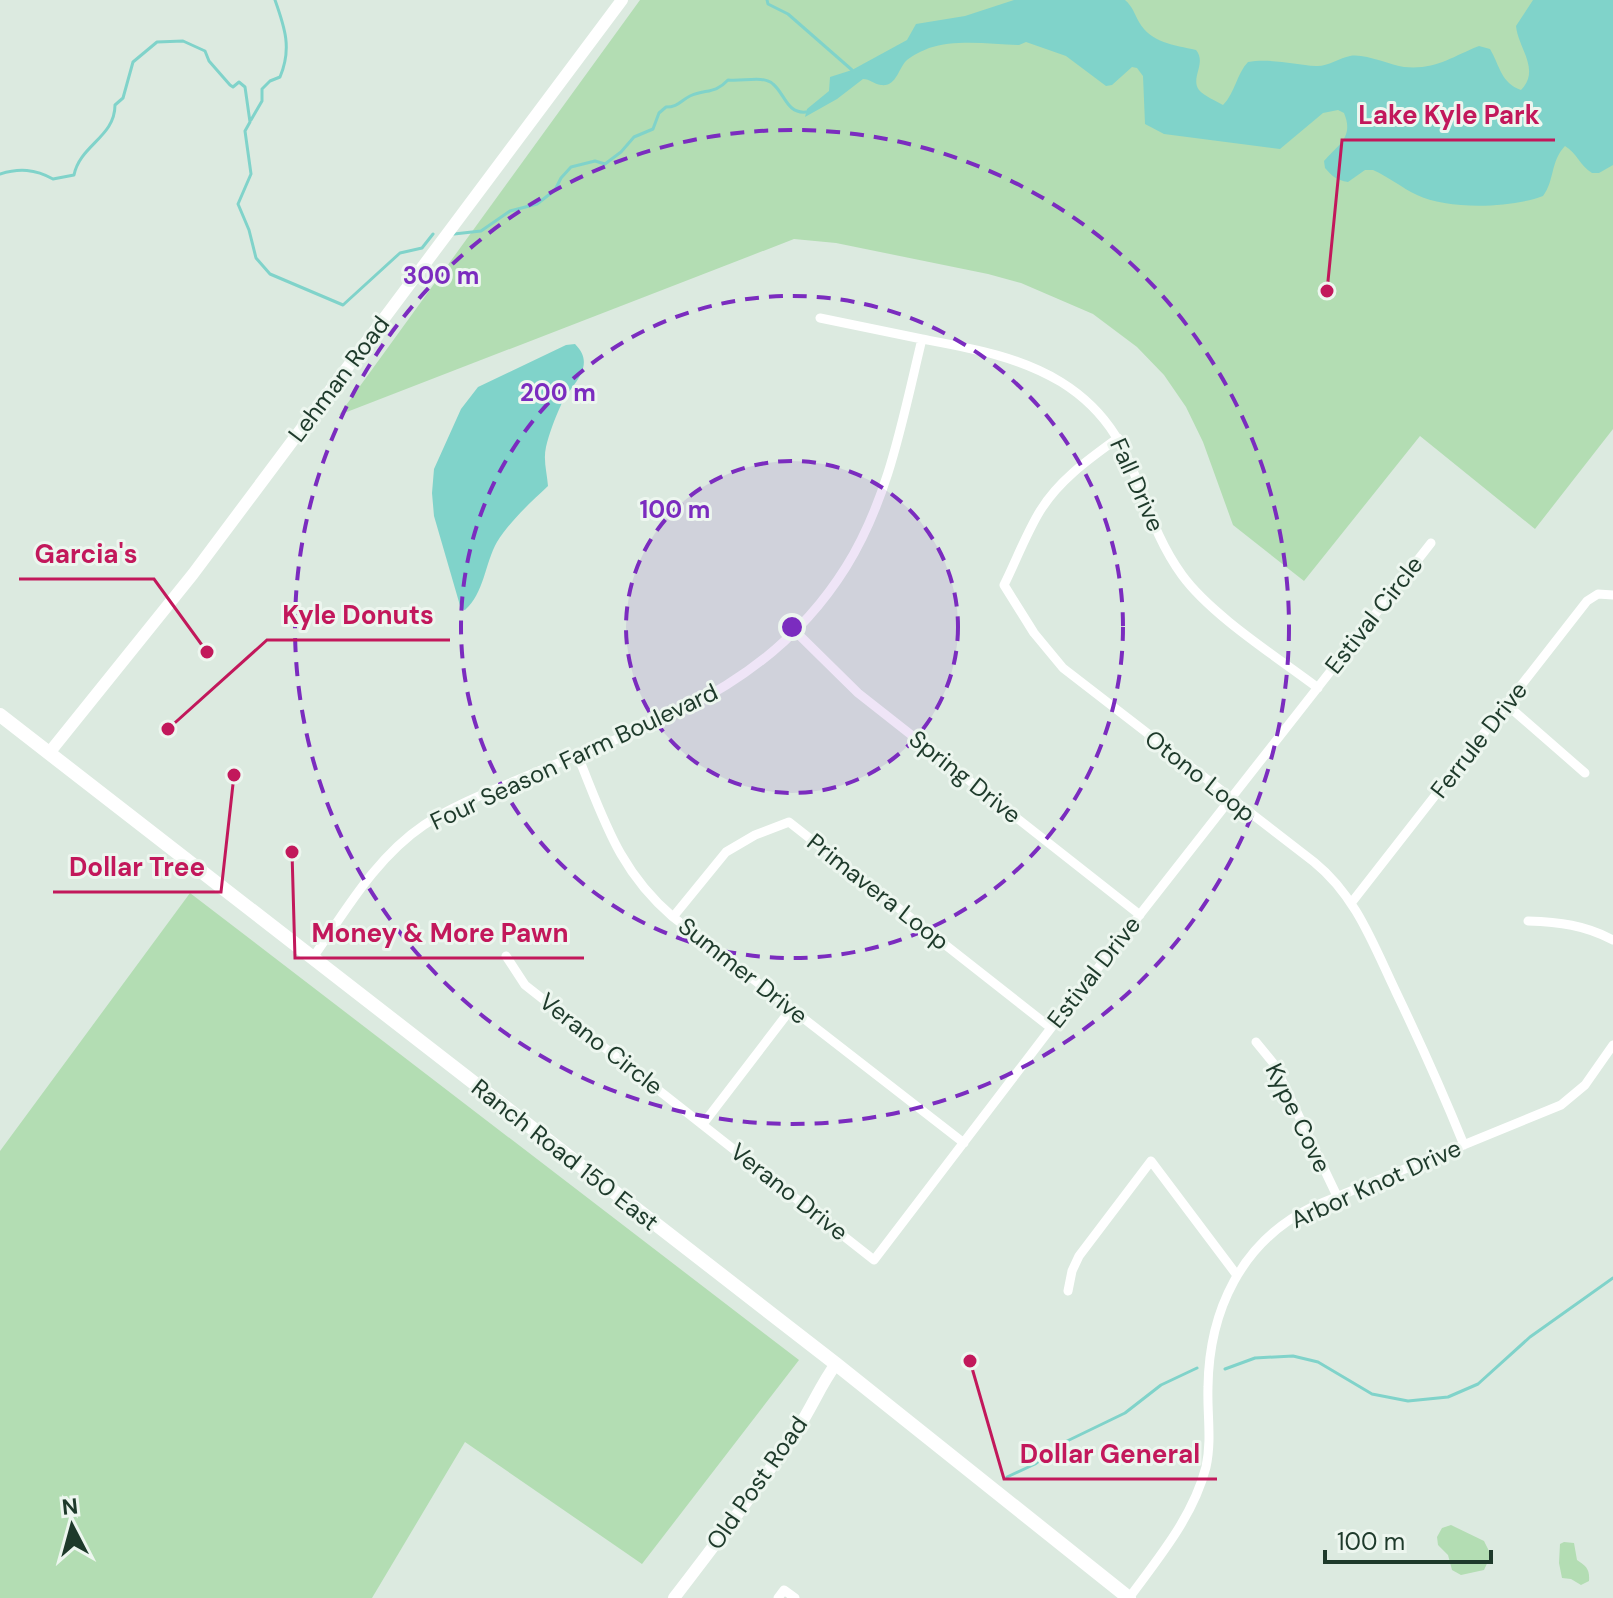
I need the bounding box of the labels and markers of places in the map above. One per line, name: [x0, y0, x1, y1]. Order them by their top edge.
callout: Lake Kyle Park: [1342, 90, 1555, 140]
callout: Garcia's: [19, 529, 154, 579]
callout: Kyle Donuts: [267, 590, 450, 640]
centre of rings: [778, 613, 806, 641]
callout: Dollar Tree: [53, 842, 221, 892]
callout: Money & More Pawn: [295, 908, 584, 958]
callout: Dollar General: [1004, 1429, 1217, 1479]

